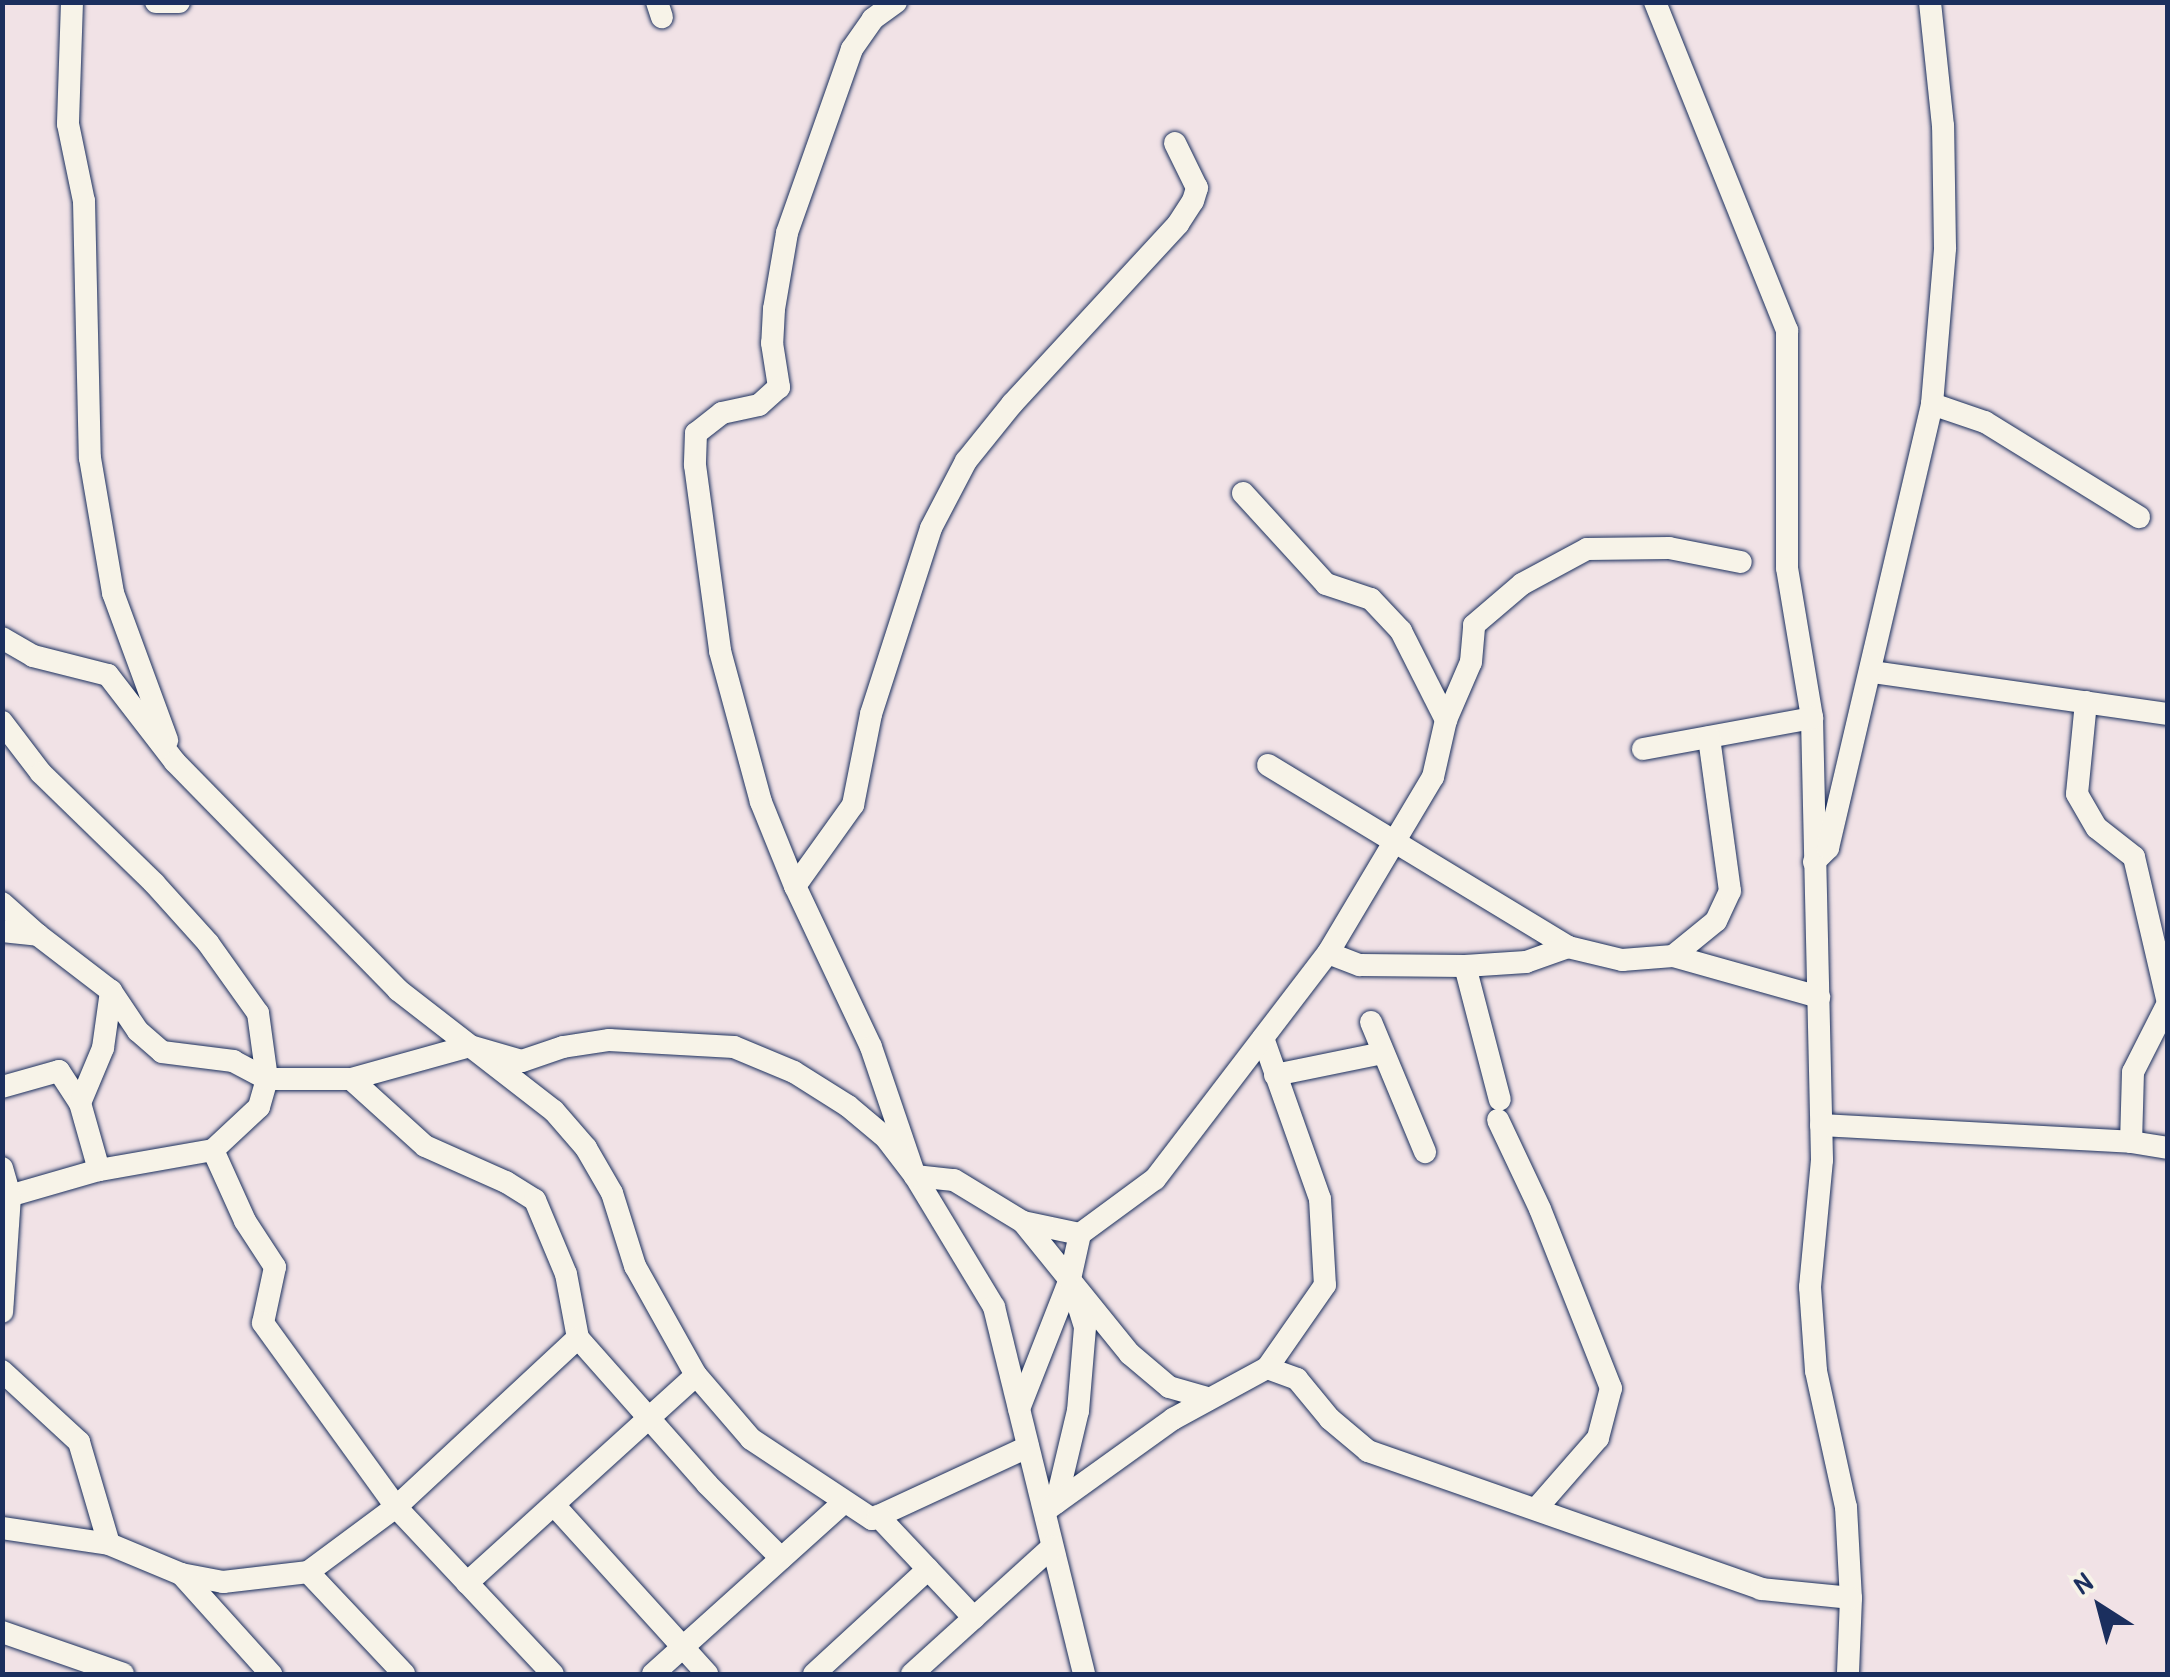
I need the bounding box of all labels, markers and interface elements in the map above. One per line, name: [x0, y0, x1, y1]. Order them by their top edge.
north arrow: [2050, 1557, 2150, 1657]
text: N: [2065, 1563, 2100, 1602]

